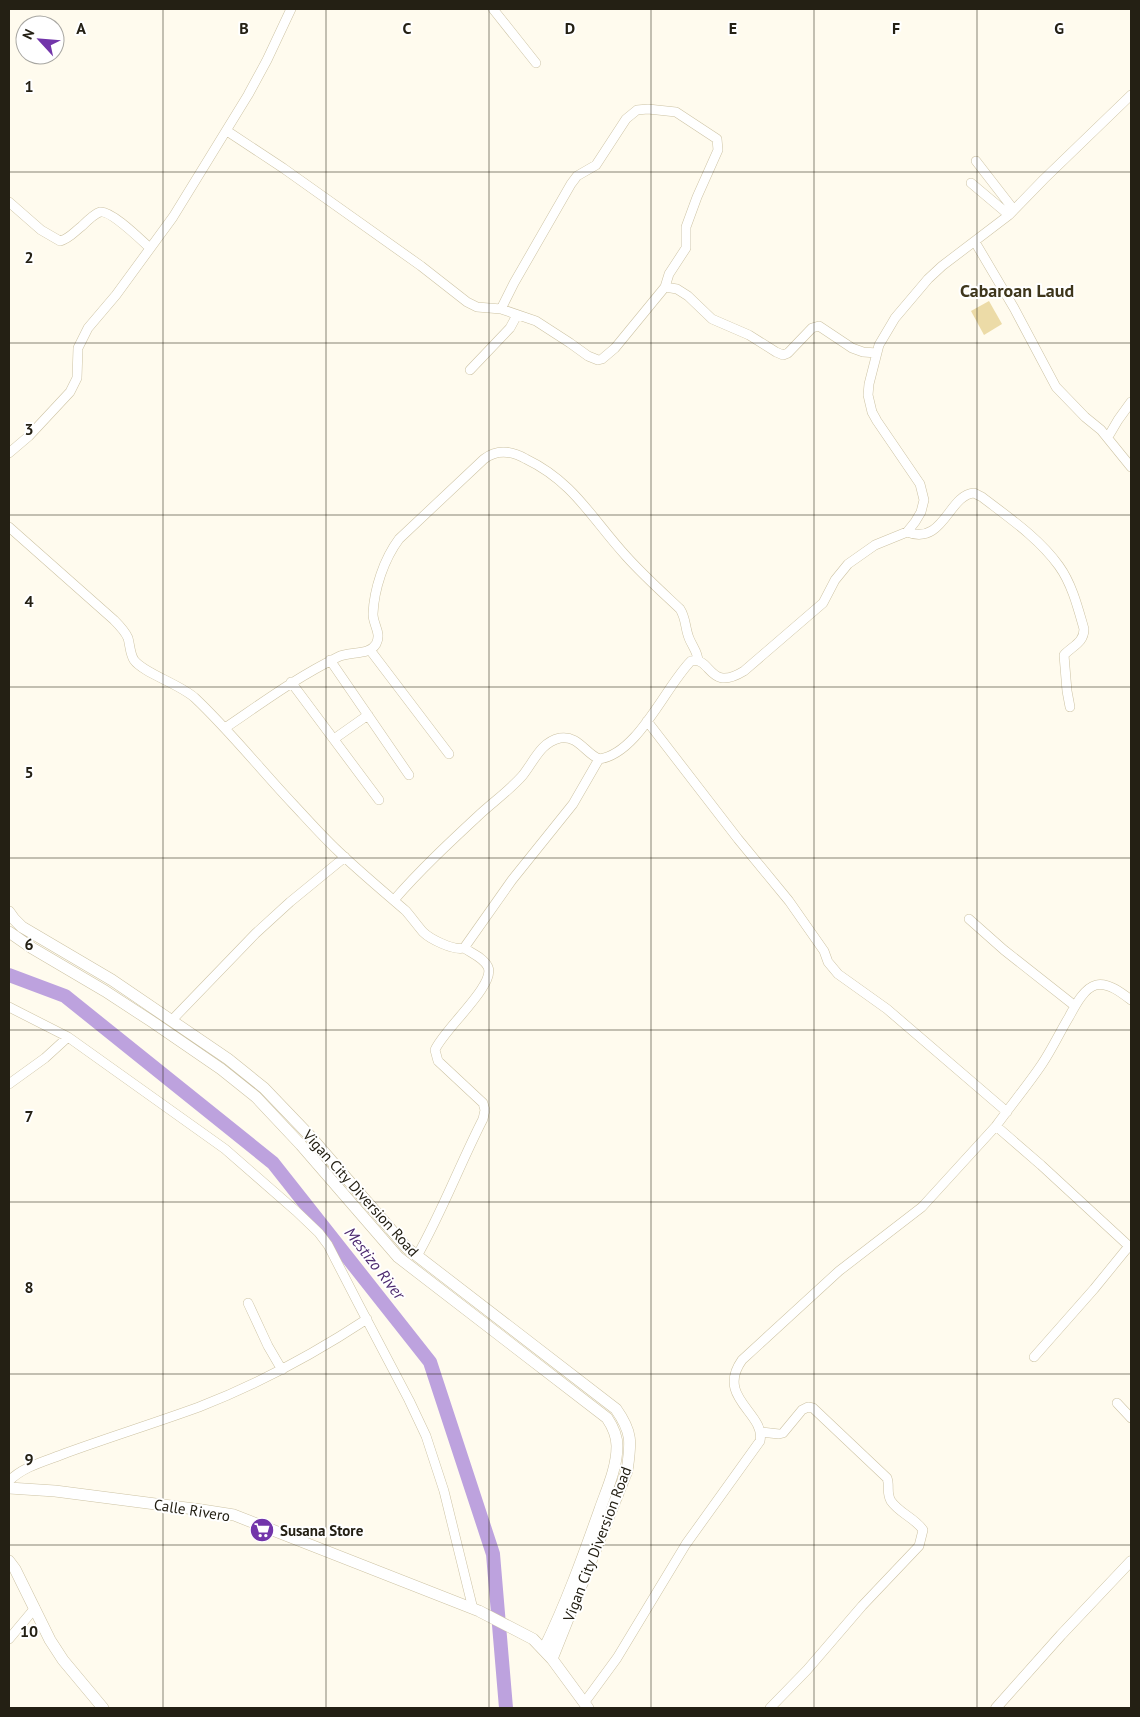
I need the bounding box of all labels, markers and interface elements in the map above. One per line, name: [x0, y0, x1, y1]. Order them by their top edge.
north arrow: [15, 15, 65, 65]
text: A: [76, 18, 86, 38]
text: B: [239, 18, 249, 38]
text: C: [403, 18, 412, 38]
text: D: [565, 18, 575, 38]
text: E: [729, 18, 737, 38]
text: F: [892, 18, 900, 38]
text: G: [1054, 18, 1064, 38]
text: N: [18, 26, 38, 42]
text: 1: [24, 76, 34, 96]
text: 2: [24, 247, 34, 267]
district label: Cabaroan Laud: [960, 279, 1074, 302]
text: 3: [24, 419, 34, 439]
text: 4: [24, 591, 34, 611]
text: 5: [24, 762, 34, 782]
text: 6: [24, 934, 34, 954]
text: 7: [24, 1106, 34, 1126]
street label: Vigan City Diversion Road: [298, 1125, 423, 1260]
water label: Mestizo River: [341, 1223, 411, 1305]
text: 8: [24, 1277, 34, 1297]
text: 9: [24, 1449, 34, 1469]
street label: Vigan City Diversion Road: [558, 1464, 635, 1625]
street label: Calle Rivero: [153, 1495, 231, 1525]
supermarket icon: Susana Store: [249, 1517, 275, 1543]
place label: Susana Store: [280, 1521, 364, 1540]
text: 10: [20, 1621, 38, 1641]

